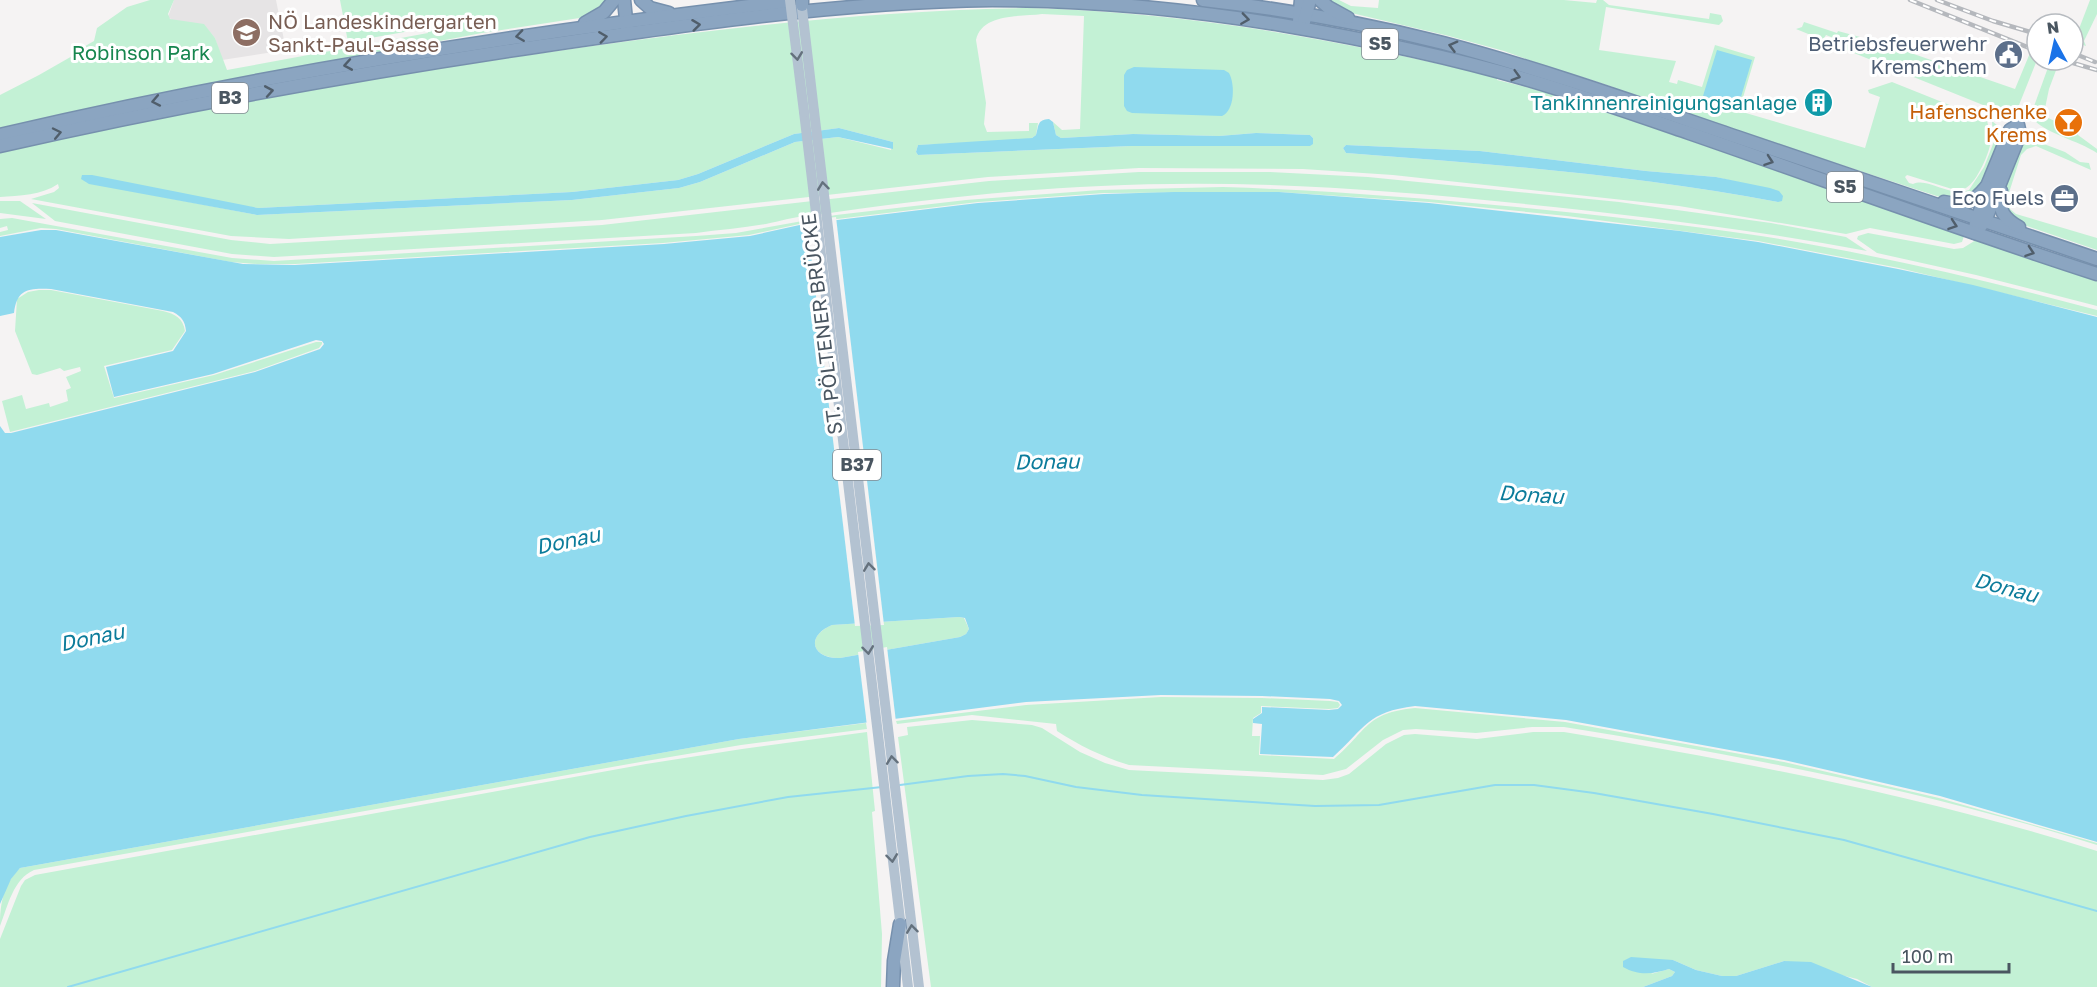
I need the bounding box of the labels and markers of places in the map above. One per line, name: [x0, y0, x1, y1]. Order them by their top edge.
place label: NÖ Landeskindergarten Sankt-Paul-Gasse: [268, 9, 497, 56]
school or university icon: NÖ Landeskindergarten Sankt-Paul-Gasse: [231, 17, 263, 49]
place label: Betriebsfeuerwehr KremsChem: [1808, 31, 1987, 78]
public building icon: Betriebsfeuerwehr KremsChem: [1992, 39, 2024, 71]
building icon: Tankinnenreinigungsanlage: [1802, 87, 1834, 119]
place label: Tankinnenreinigungsanlage: [1531, 90, 1797, 114]
place label: Hafenschenke Krems: [1909, 99, 2047, 146]
bar icon: Hafenschenke Krems: [2052, 107, 2084, 139]
office icon: Eco Fuels: [2049, 182, 2081, 214]
place label: Eco Fuels: [1952, 185, 2044, 209]

